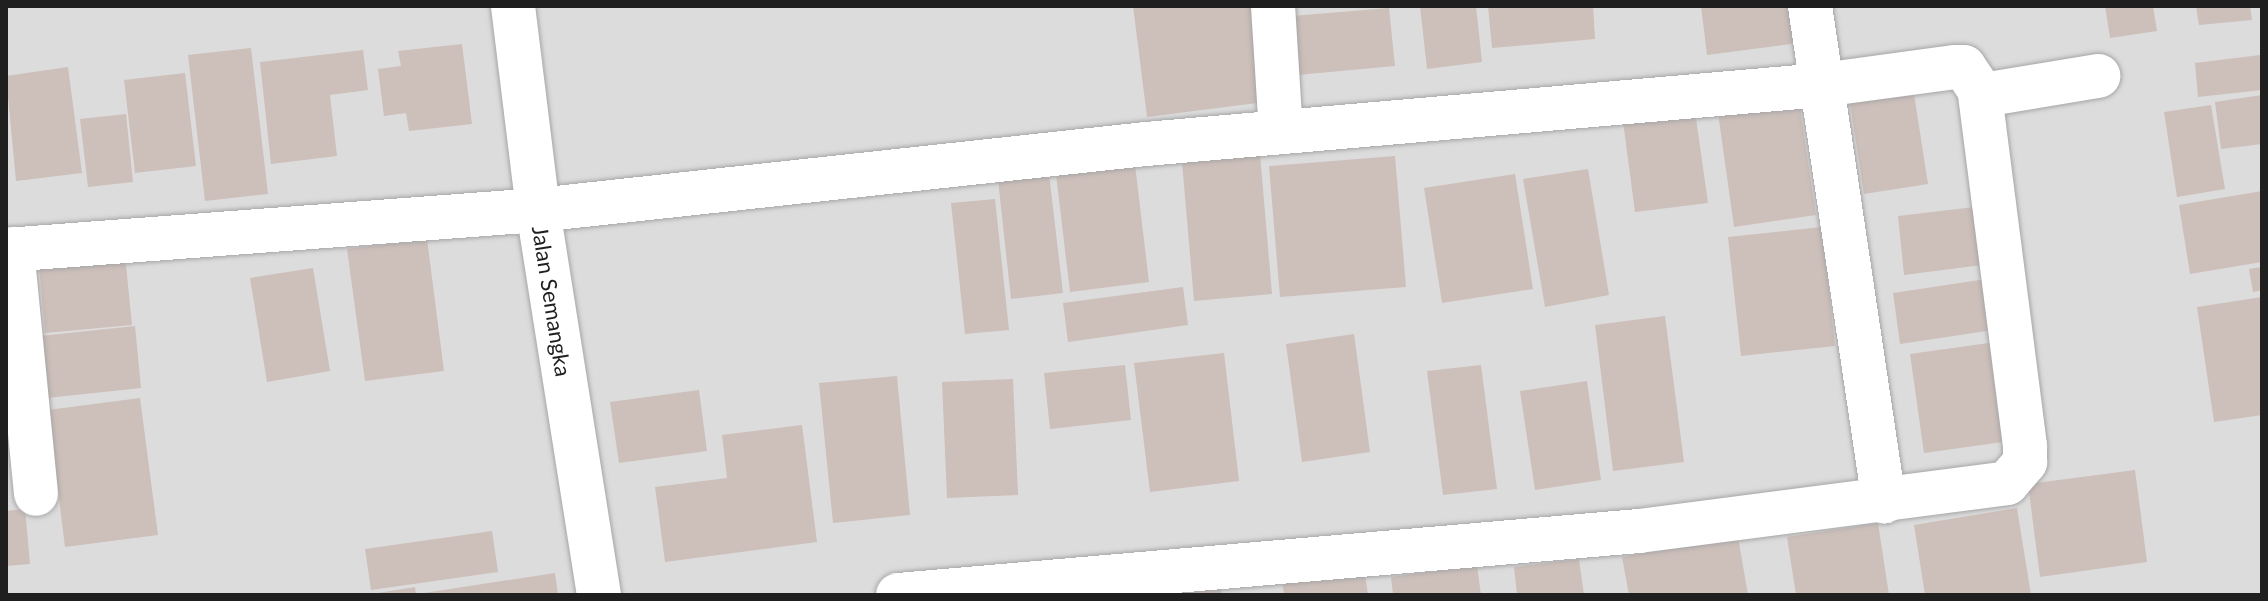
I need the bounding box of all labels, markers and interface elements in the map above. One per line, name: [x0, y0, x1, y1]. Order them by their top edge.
street label: Jalan Semangka: [527, 224, 577, 378]

